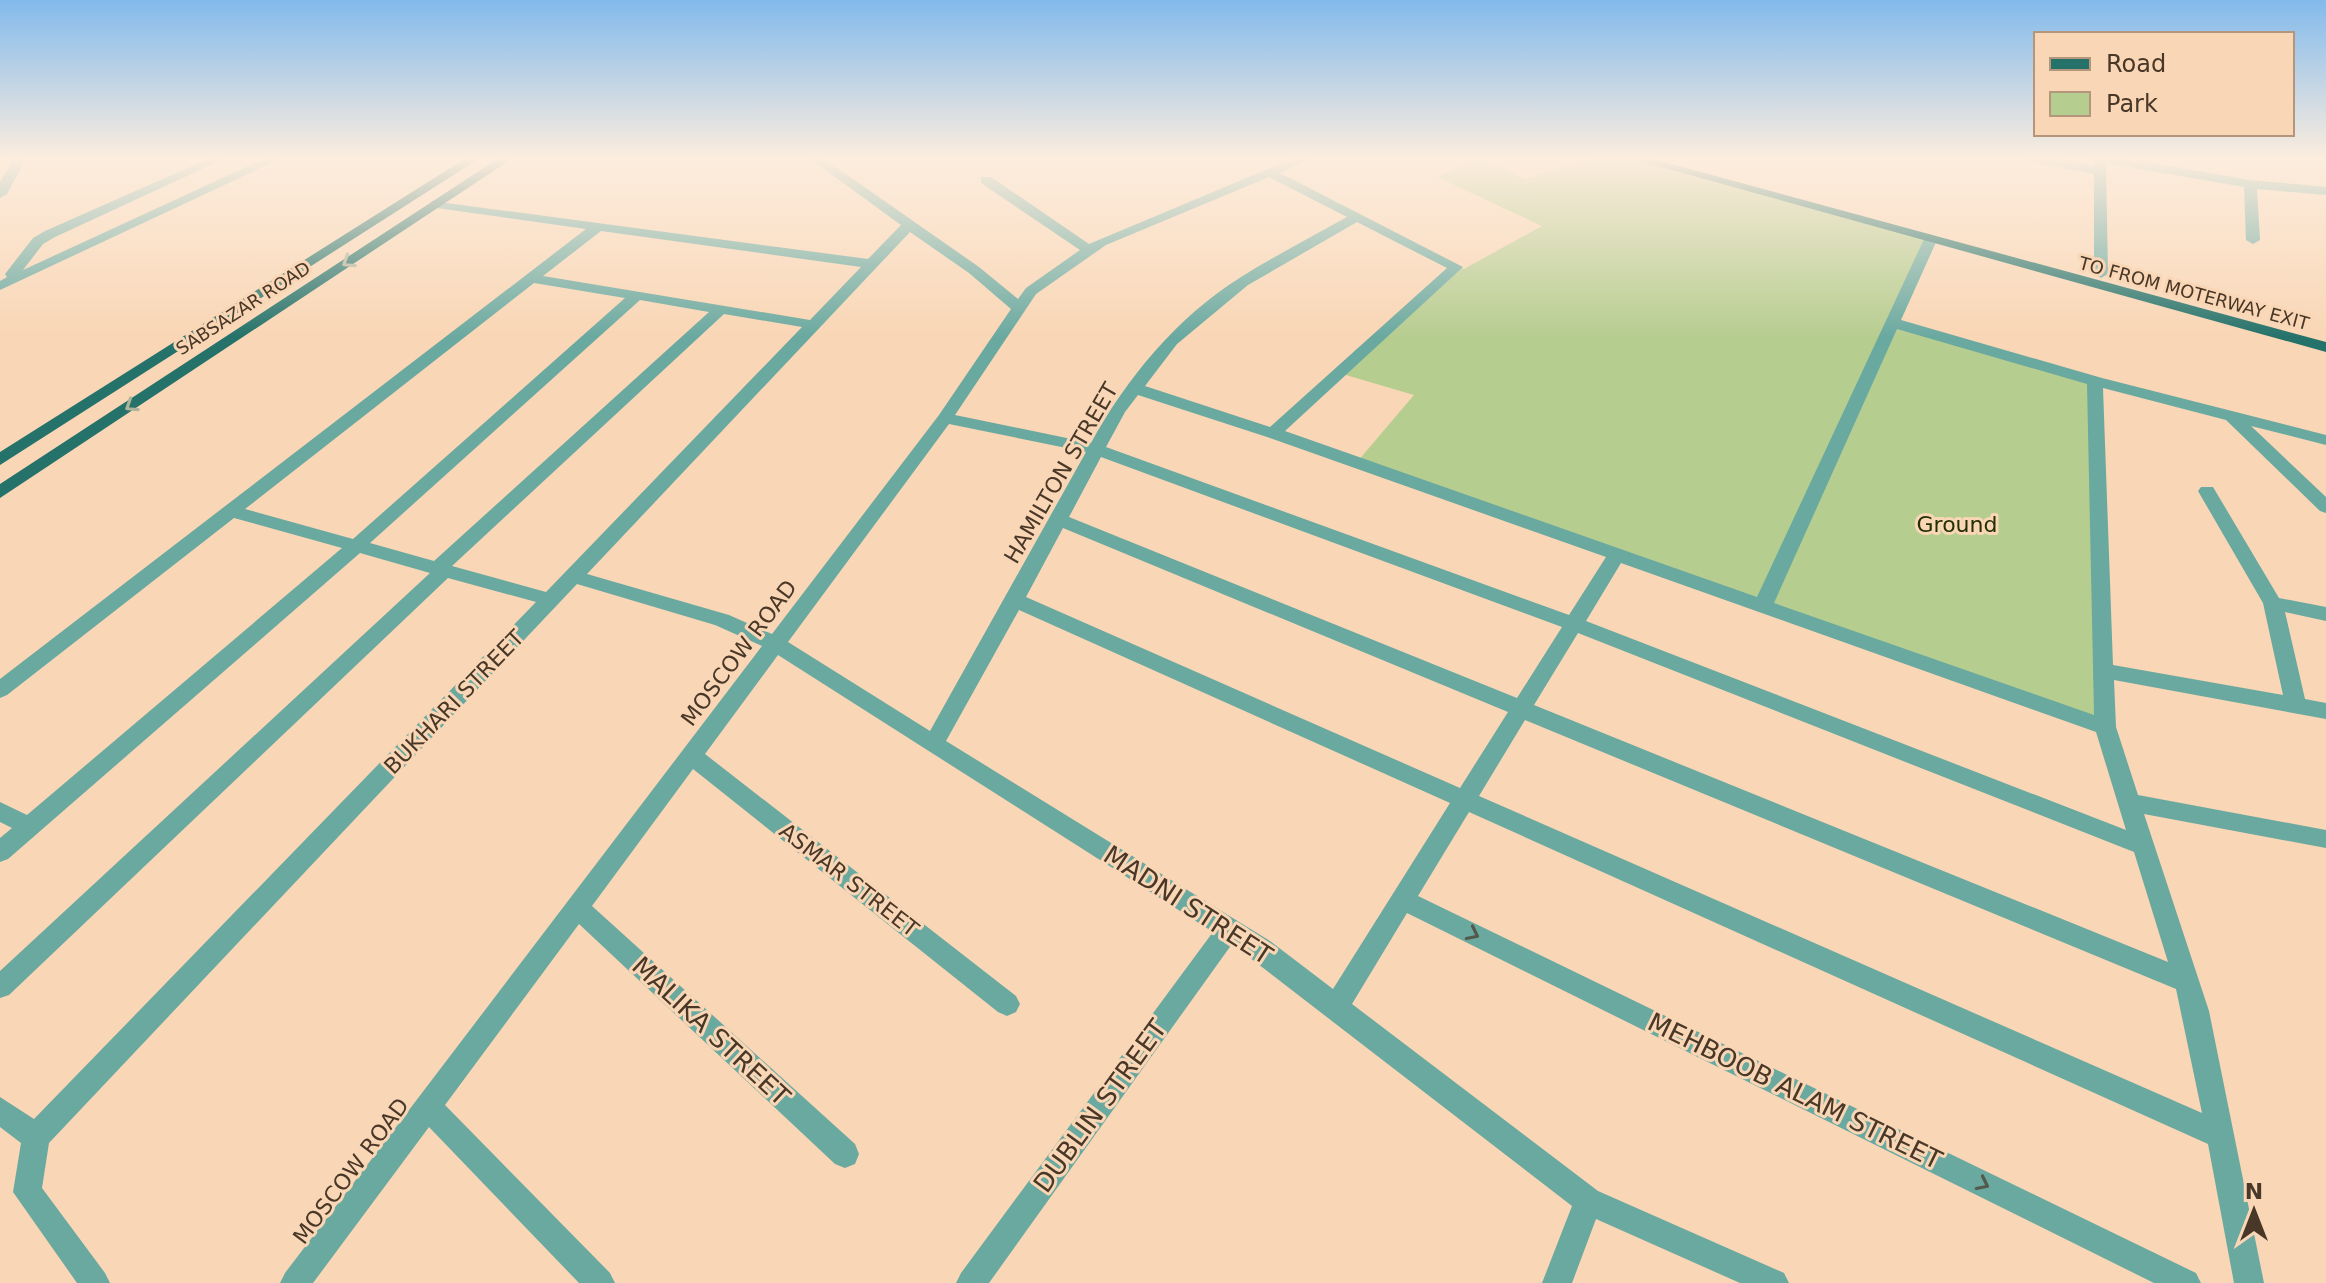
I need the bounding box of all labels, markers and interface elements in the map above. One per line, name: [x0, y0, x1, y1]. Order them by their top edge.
legend: [2034, 32, 2294, 136]
text: Road: [2106, 50, 2166, 78]
text: Park: [2106, 90, 2158, 118]
street label: TO FROM MOTERWAY EXIT: [2076, 252, 2312, 334]
one-way arrow: [343, 253, 357, 268]
street label: SABSAZAR ROAD: [172, 257, 314, 359]
street label: HAMILTON STREET: [999, 378, 1123, 568]
one-way arrow: [126, 396, 140, 411]
park label: Ground: [1917, 512, 1997, 537]
street label: MOSCOW ROAD: [676, 575, 802, 731]
street label: BUKHARI STREET: [379, 625, 529, 779]
street label: ASMAR STREET: [775, 818, 924, 942]
street label: MADNI STREET: [1098, 839, 1278, 971]
one-way arrow: [1465, 924, 1480, 940]
street label: MALIKA STREET: [626, 950, 796, 1112]
street label: MEHBOOB ALAM STREET: [1643, 1007, 1947, 1175]
street label: DUBLIN STREET: [1027, 1014, 1173, 1198]
street label: MOSCOW ROAD: [288, 1093, 414, 1249]
north arrow: [2214, 1171, 2294, 1251]
one-way arrow: [1975, 1174, 1990, 1190]
text: N: [2245, 1179, 2263, 1204]

